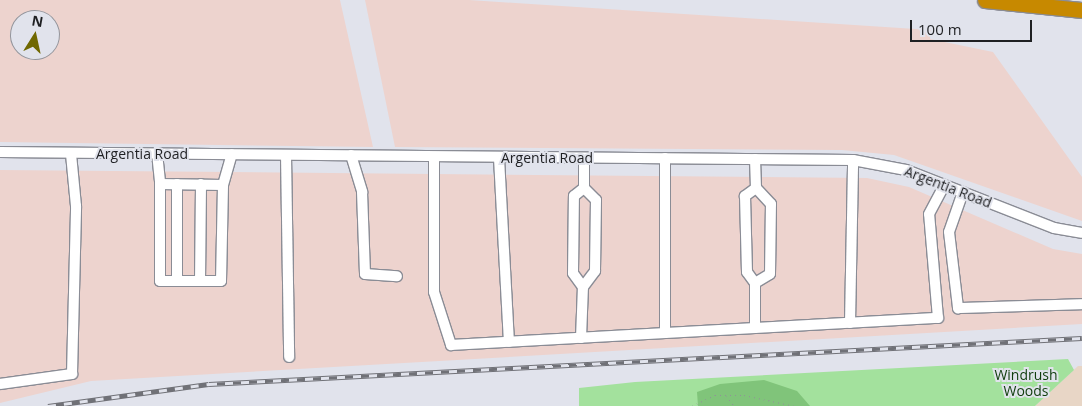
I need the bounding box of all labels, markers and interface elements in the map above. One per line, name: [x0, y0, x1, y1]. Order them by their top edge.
north arrow: [10, 10, 60, 60]
text: N: [30, 10, 45, 31]
scale bar: [912, 10, 1034, 42]
text: 100 m: [918, 19, 962, 39]
street label: Argentia Road: [96, 146, 188, 162]
street label: Argentia Road: [501, 150, 593, 166]
street label: Argentia Road: [902, 163, 994, 211]
park label: Windrush Woods: [994, 367, 1058, 400]

